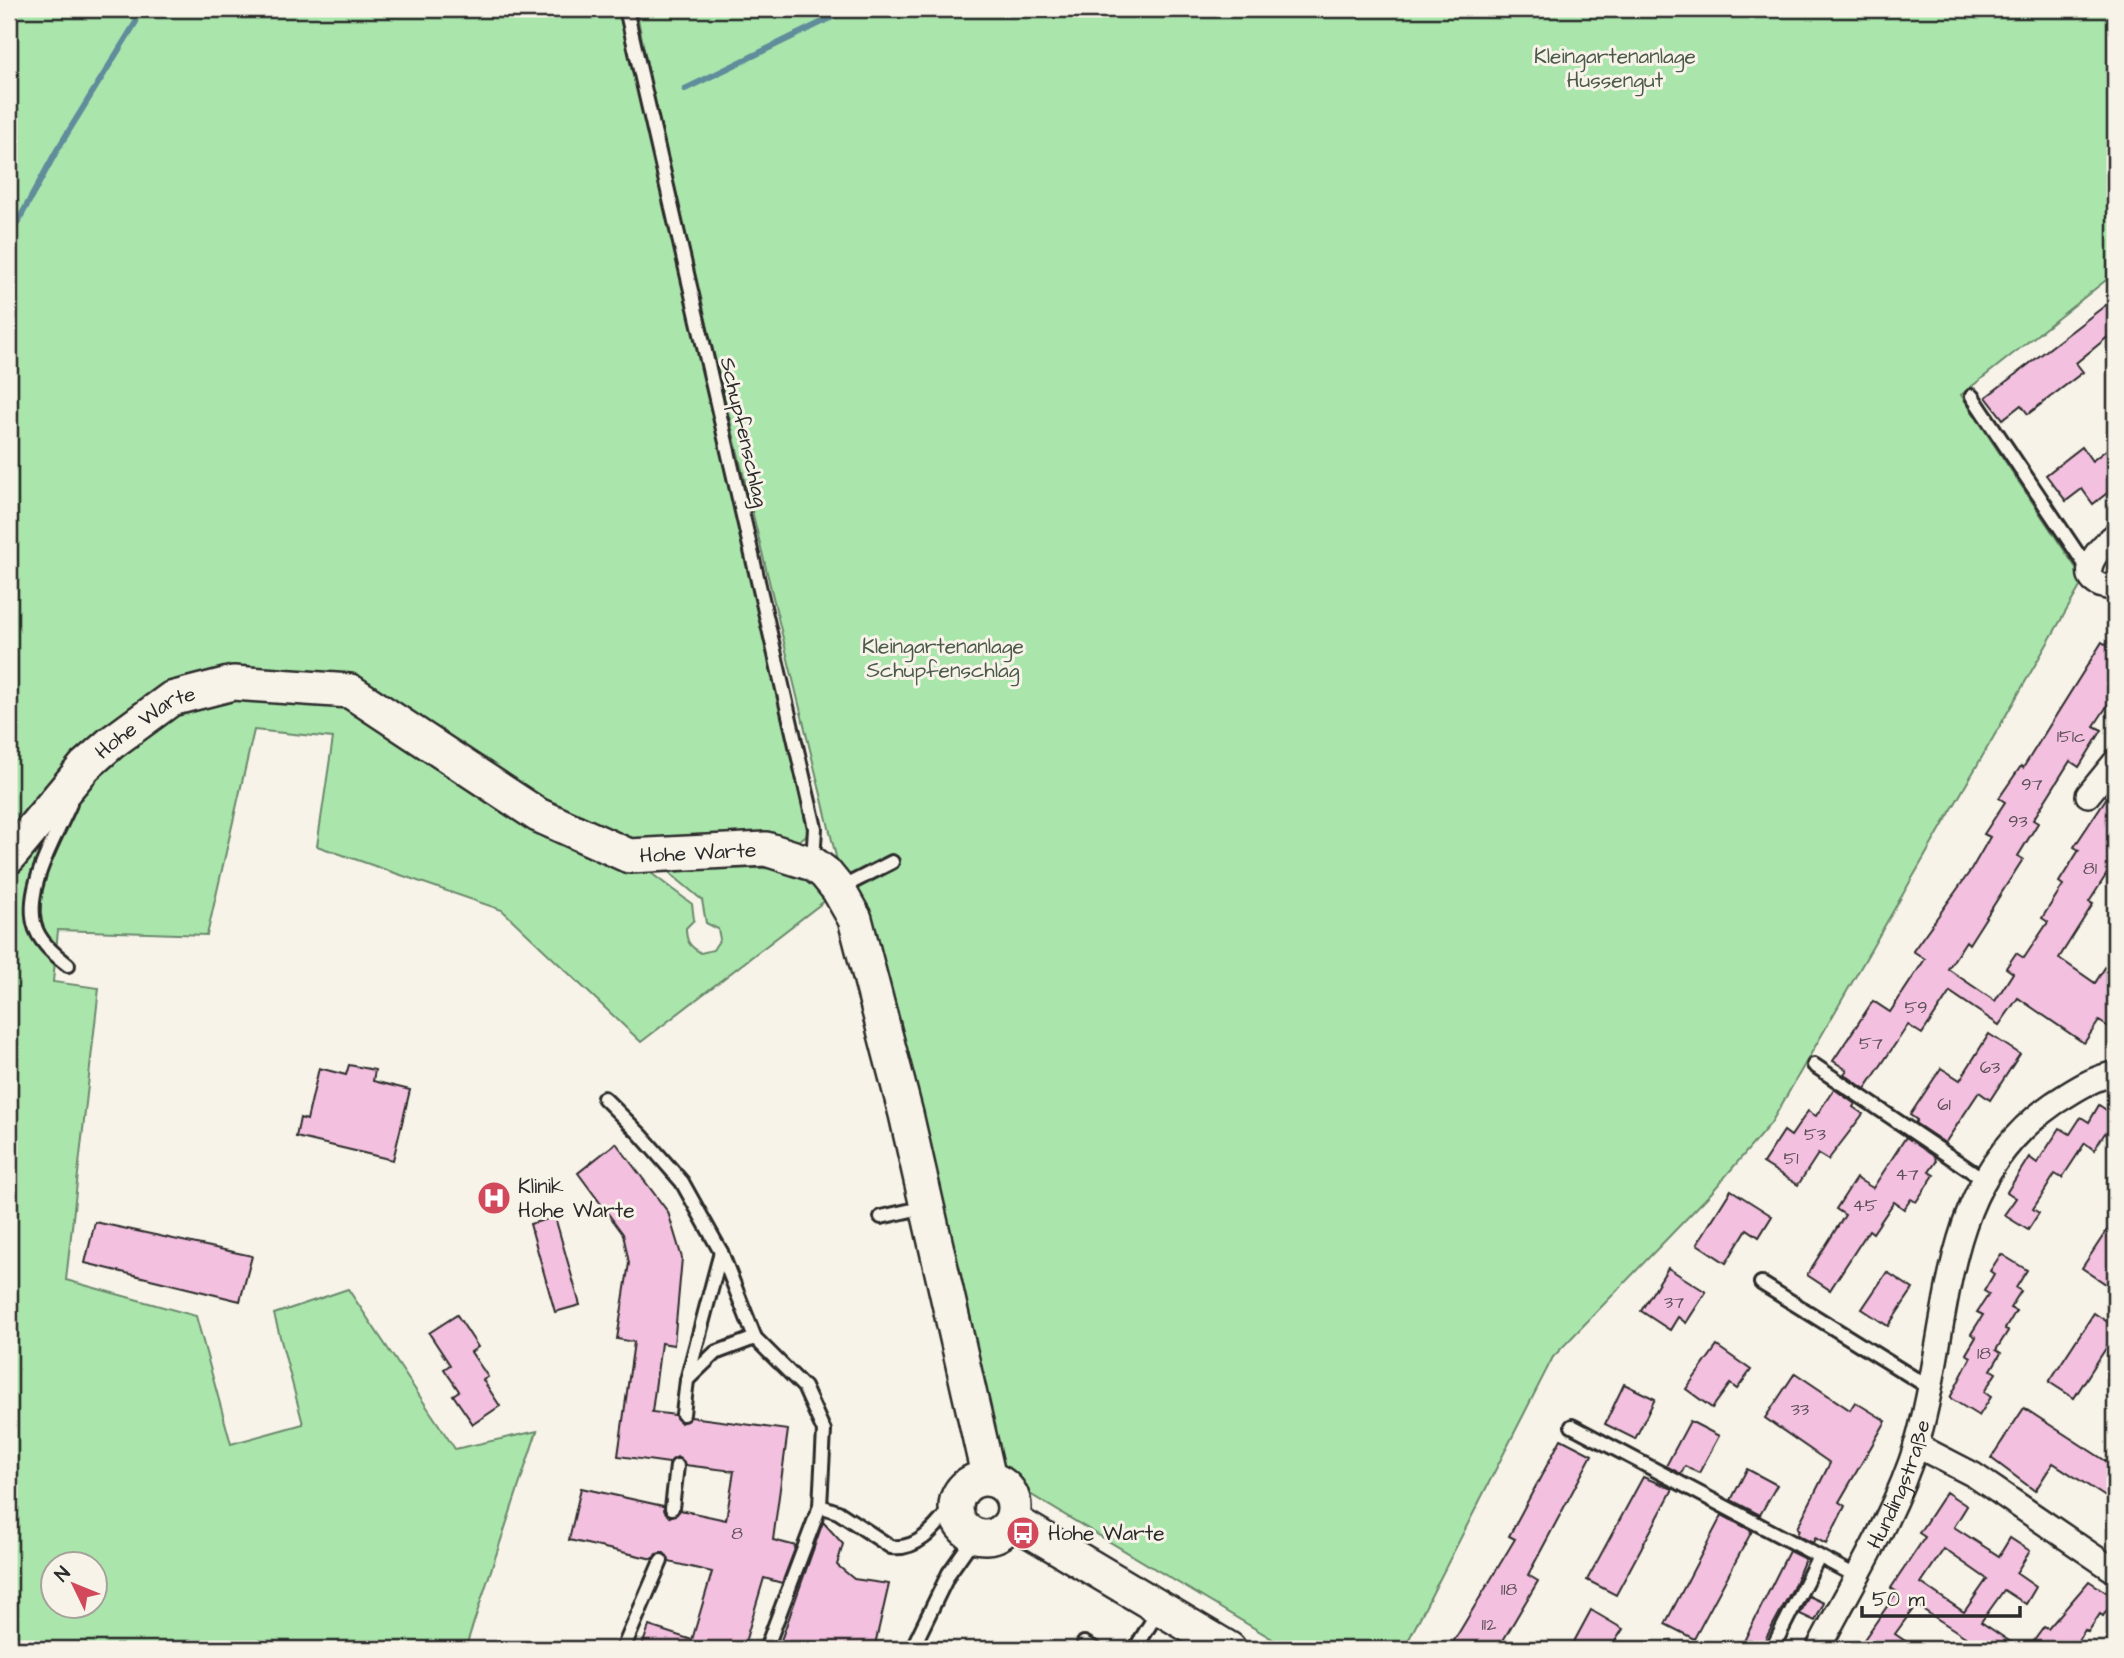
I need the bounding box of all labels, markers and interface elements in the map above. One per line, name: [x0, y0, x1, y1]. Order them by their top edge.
park label: Kleingartenanlage Hussengut: [1534, 42, 1696, 97]
street label: Schupfenschlag: [711, 354, 775, 510]
park label: Kleingartenanlage Schupfenschlag: [862, 632, 1024, 687]
street label: Hohe Warte: [88, 679, 198, 766]
house number: 151c: [2057, 724, 2085, 749]
house number: 97: [2021, 772, 2043, 797]
house number: 93: [2008, 809, 2028, 834]
street label: Hohe Warte: [639, 835, 757, 870]
house number: 81: [2083, 856, 2097, 881]
house number: 59: [1905, 995, 1928, 1020]
house number: 57: [1859, 1031, 1883, 1056]
house number: 63: [1980, 1055, 2000, 1080]
house number: 61: [1937, 1092, 1951, 1117]
house number: 53: [1804, 1122, 1826, 1147]
house number: 51: [1783, 1146, 1799, 1171]
house number: 47: [1895, 1162, 1919, 1187]
place label: Klinik Hohe Warte: [518, 1172, 635, 1225]
hospital icon: Klinik Hohe Warte: [475, 1179, 513, 1217]
house number: 45: [1853, 1193, 1878, 1218]
house number: 37: [1664, 1290, 1684, 1315]
house number: 18: [1977, 1341, 1991, 1366]
house number: 33: [1791, 1397, 1809, 1422]
street label: Hundingstraße: [1860, 1417, 1937, 1554]
bus stop icon: Hohe Warte: [1004, 1514, 1042, 1552]
place label: Hohe Warte: [1048, 1519, 1165, 1548]
house number: 8: [731, 1521, 743, 1546]
north arrow: [38, 1550, 108, 1620]
text: N: [49, 1561, 77, 1588]
scale bar: [1862, 1574, 2019, 1618]
house number: 118: [1501, 1577, 1517, 1602]
text: 50 m: [1872, 1585, 1926, 1614]
house number: 112: [1482, 1612, 1497, 1637]

